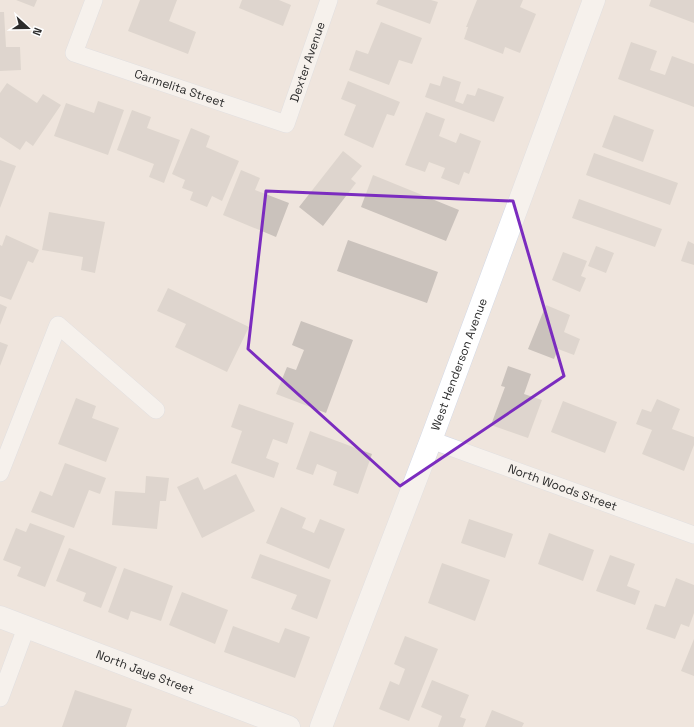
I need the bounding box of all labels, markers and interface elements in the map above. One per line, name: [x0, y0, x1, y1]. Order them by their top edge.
north arrow: [8, 8, 48, 48]
street label: Dexter Avenue: [286, 19, 329, 104]
text: N: [29, 26, 45, 38]
street label: Carmelita Street: [132, 66, 227, 111]
street label: West Henderson Avenue: [427, 296, 491, 433]
street label: North Woods Street: [506, 461, 619, 515]
street label: North Jaye Street: [94, 646, 196, 698]

